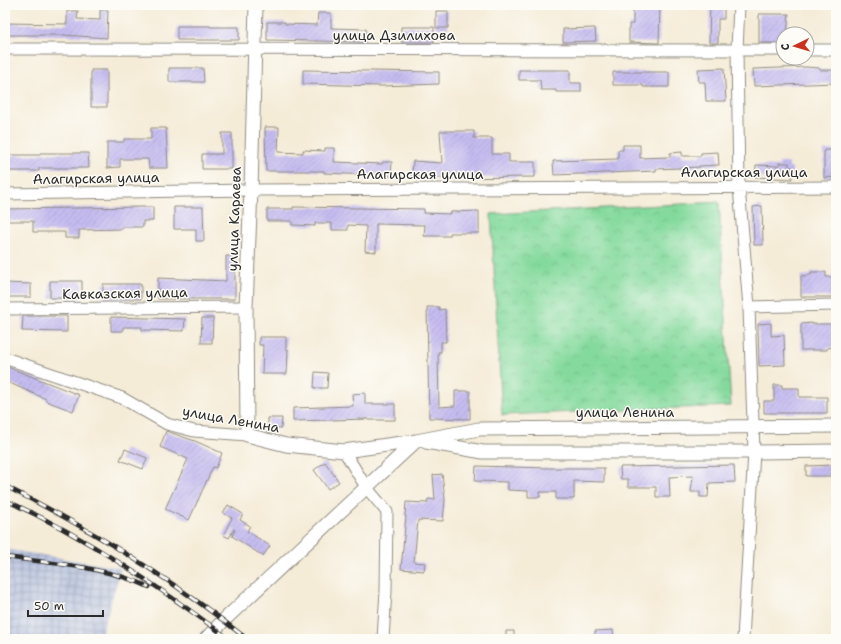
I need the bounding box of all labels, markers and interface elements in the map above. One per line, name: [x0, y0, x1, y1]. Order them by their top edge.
street label: улица Дзилихова: [333, 26, 455, 44]
north arrow: [775, 26, 815, 66]
text: С: [778, 43, 793, 51]
street label: Алагирская улица: [681, 163, 808, 181]
street label: Алагирская улица: [357, 165, 484, 183]
street label: улица Караева: [223, 166, 245, 272]
street label: Алагирская улица: [32, 168, 160, 188]
street label: Кавказская улица: [62, 283, 188, 303]
street label: улица Ленина: [181, 402, 281, 436]
street label: улица Ленина: [576, 403, 674, 421]
scale bar: [28, 592, 103, 618]
text: 50 m: [34, 598, 64, 614]

